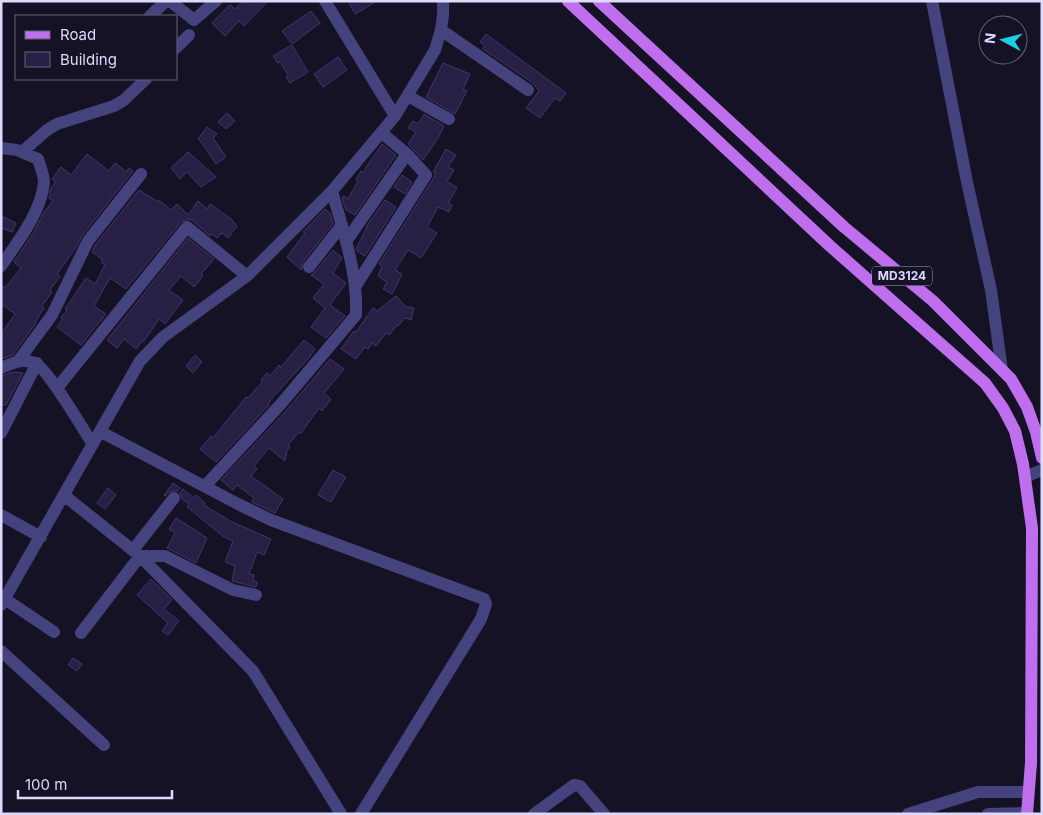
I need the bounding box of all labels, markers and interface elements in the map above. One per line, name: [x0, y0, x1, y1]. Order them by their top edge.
legend: [15, 15, 178, 80]
north arrow: [978, 15, 1028, 65]
text: Road: [60, 25, 96, 44]
text: N: [981, 32, 999, 45]
text: Building: [60, 50, 117, 69]
road number: MD3124: [872, 266, 932, 286]
scale bar: [18, 768, 171, 800]
text: 100 m: [25, 775, 67, 794]

